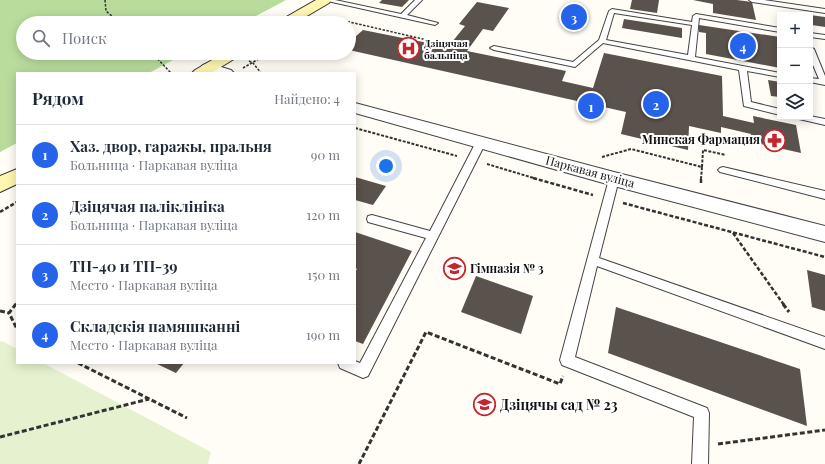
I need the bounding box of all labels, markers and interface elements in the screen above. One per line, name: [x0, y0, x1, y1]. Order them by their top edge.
pin: 3: [561, 2, 587, 32]
map controls: [777, 12, 813, 120]
button: +: [777, 12, 813, 48]
search box: [16, 16, 356, 60]
icon: search: [30, 27, 52, 49]
text: Поиск: [62, 28, 107, 48]
pin: 4: [730, 31, 756, 61]
hospital icon: Дзіцячая бальніца: [396, 36, 422, 62]
place label: Дзіцячая бальніца: [424, 36, 469, 62]
button: −: [777, 48, 813, 84]
button: layers: [777, 84, 813, 120]
text: Рядом: [32, 87, 84, 109]
pin: 2: [643, 89, 669, 119]
text: Найдено: 4: [274, 90, 340, 107]
pin: 1: [578, 91, 604, 121]
pharmacy icon: Минская Фармация: [762, 127, 788, 153]
place label: Минская Фармация: [642, 131, 760, 147]
text: Хаз. двор, гаражы, пральня: [70, 136, 272, 156]
text: 1: [43, 146, 47, 163]
text: 90 m: [311, 146, 340, 163]
street label: Паркавая вуліца: [544, 151, 637, 191]
text: Больница · Паркавая вуліца: [70, 156, 238, 173]
your location: [376, 156, 396, 176]
text: Дзіцячая паліклініка: [70, 196, 225, 216]
text: 2: [42, 206, 48, 223]
text: 120 m: [306, 206, 340, 223]
text: Больница · Паркавая вуліца: [70, 216, 238, 233]
text: ТП-40 и ТП-39: [70, 256, 178, 276]
school or university icon: Гімназія № 3: [441, 256, 467, 282]
place label: Гімназія № 3: [470, 260, 544, 276]
text: 3: [42, 266, 48, 283]
text: 150 m: [307, 266, 340, 283]
text: Место · Паркавая вуліца: [70, 276, 217, 293]
text: Складскія памяшканні: [70, 316, 240, 336]
text: 4: [42, 326, 48, 343]
text: 190 m: [306, 326, 340, 343]
text: Место · Паркавая вуліца: [70, 336, 217, 353]
school or university icon: Дзіцячы сад № 23: [471, 392, 497, 418]
place label: Дзіцячы сад № 23: [500, 395, 618, 414]

